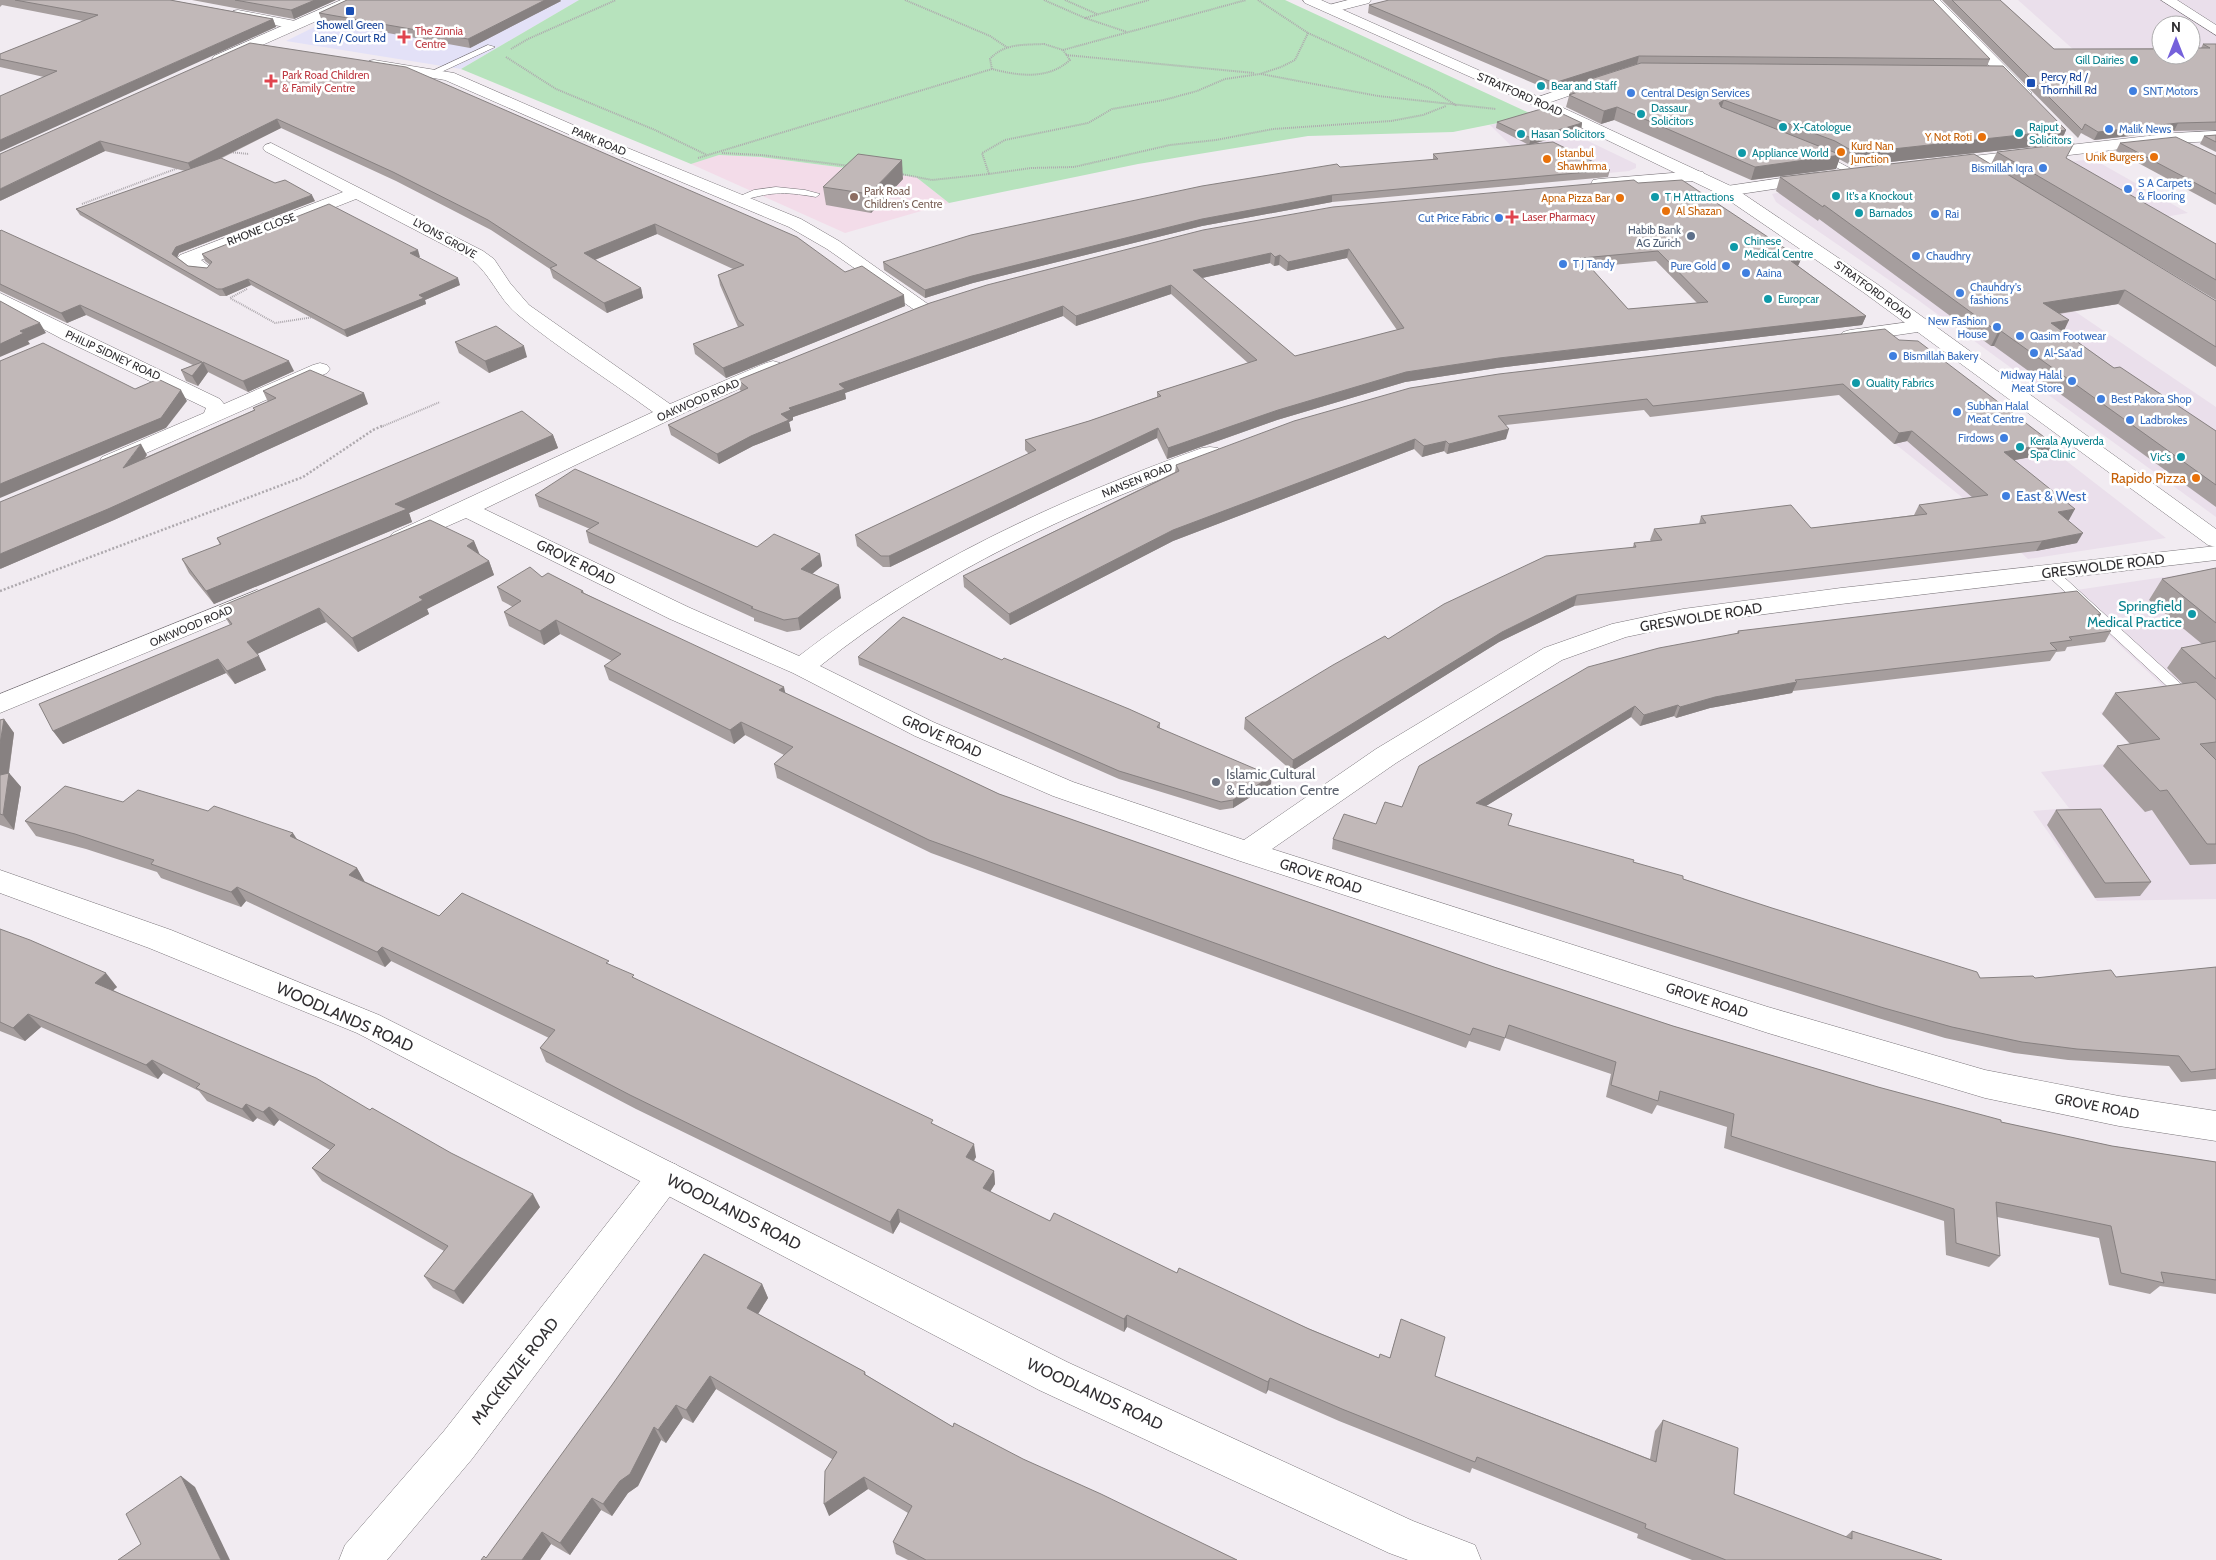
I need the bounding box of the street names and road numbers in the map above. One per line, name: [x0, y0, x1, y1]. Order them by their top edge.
street label: STRATFORD ROAD: [1475, 69, 1565, 119]
street label: PARK ROAD: [570, 123, 628, 159]
street label: RHONE CLOSE: [225, 210, 297, 248]
street label: LYONS GROVE: [411, 215, 479, 261]
street label: STRATFORD ROAD: [1832, 257, 1914, 323]
street label: PHILIP SIDNEY ROAD: [63, 327, 163, 383]
street label: OAKWOOD ROAD: [655, 376, 741, 424]
street label: NANSEN ROAD: [1100, 460, 1174, 500]
street label: GROVE ROAD: [534, 535, 618, 589]
street label: GRESWOLDE ROAD: [2041, 550, 2165, 582]
street label: GRESWOLDE ROAD: [1639, 598, 1763, 636]
street label: OAKWOOD ROAD: [147, 602, 235, 650]
street label: GROVE ROAD: [899, 710, 985, 762]
street label: GROVE ROAD: [1277, 854, 1365, 898]
street label: WOODLANDS ROAD: [273, 978, 417, 1056]
street label: GROVE ROAD: [1663, 978, 1751, 1022]
street label: GROVE ROAD: [2053, 1089, 2141, 1123]
street label: WOODLANDS ROAD: [664, 1170, 804, 1254]
street label: MACKENZIE ROAD: [467, 1314, 563, 1428]
street label: WOODLANDS ROAD: [1024, 1354, 1166, 1434]

